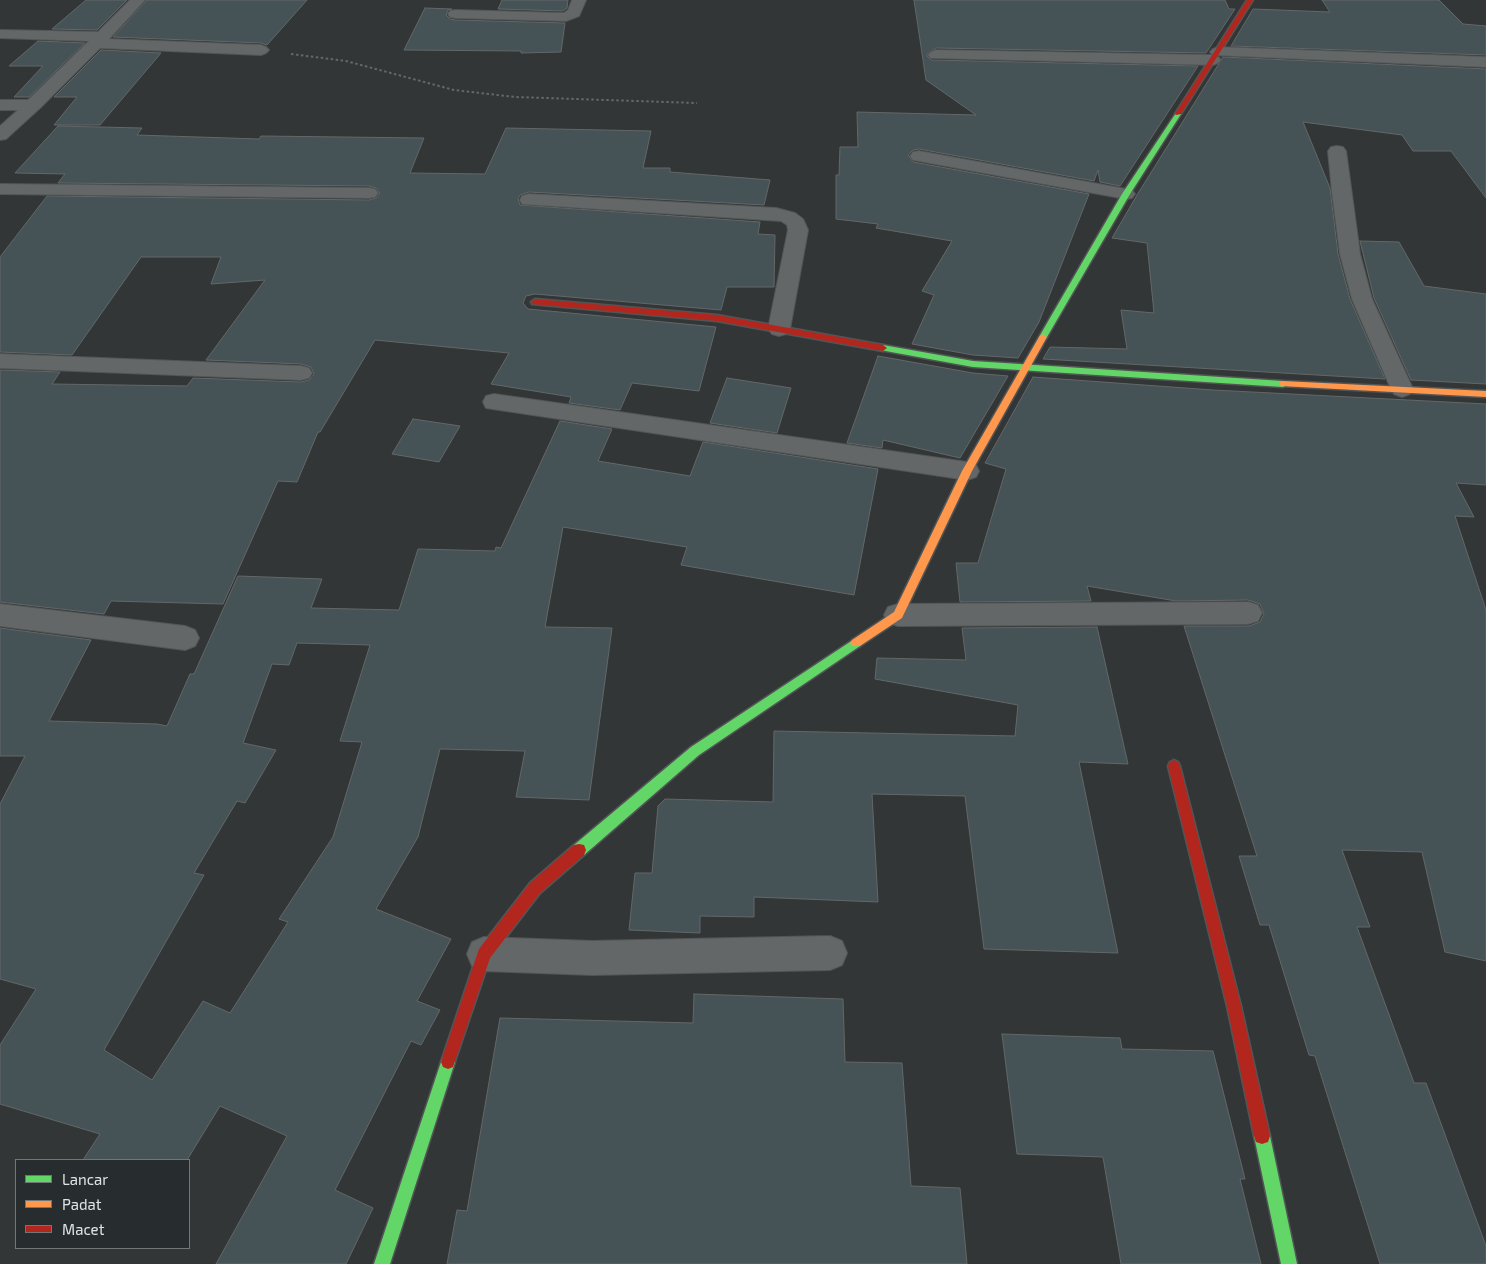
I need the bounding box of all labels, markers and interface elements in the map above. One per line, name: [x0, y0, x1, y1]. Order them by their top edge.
legend: [15, 1159, 190, 1249]
text: Lancar: [62, 1170, 108, 1188]
text: Padat: [62, 1195, 102, 1213]
text: Macet: [62, 1220, 104, 1238]

